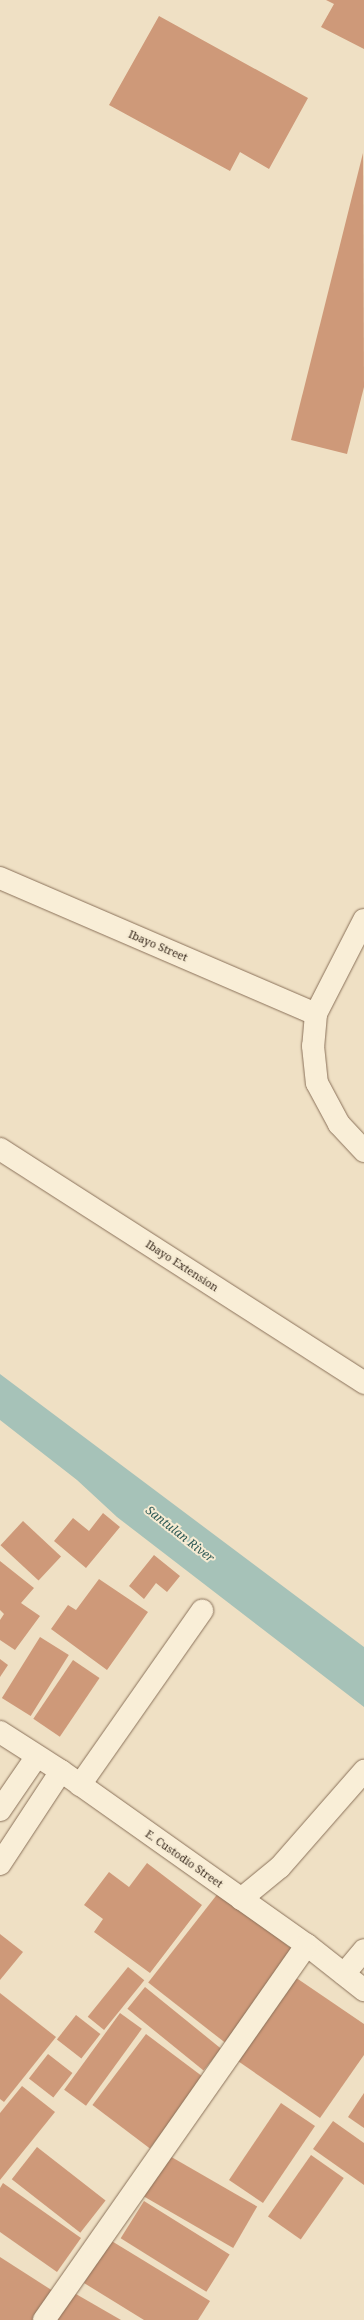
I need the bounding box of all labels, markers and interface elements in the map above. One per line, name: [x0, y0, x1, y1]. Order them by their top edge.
street label: Ibayo Street: [126, 928, 190, 964]
street label: Ibayo Extension: [143, 1238, 221, 1294]
water label: Santulan River: [143, 1503, 217, 1565]
street label: E. Custodio Street: [143, 1827, 225, 1891]

